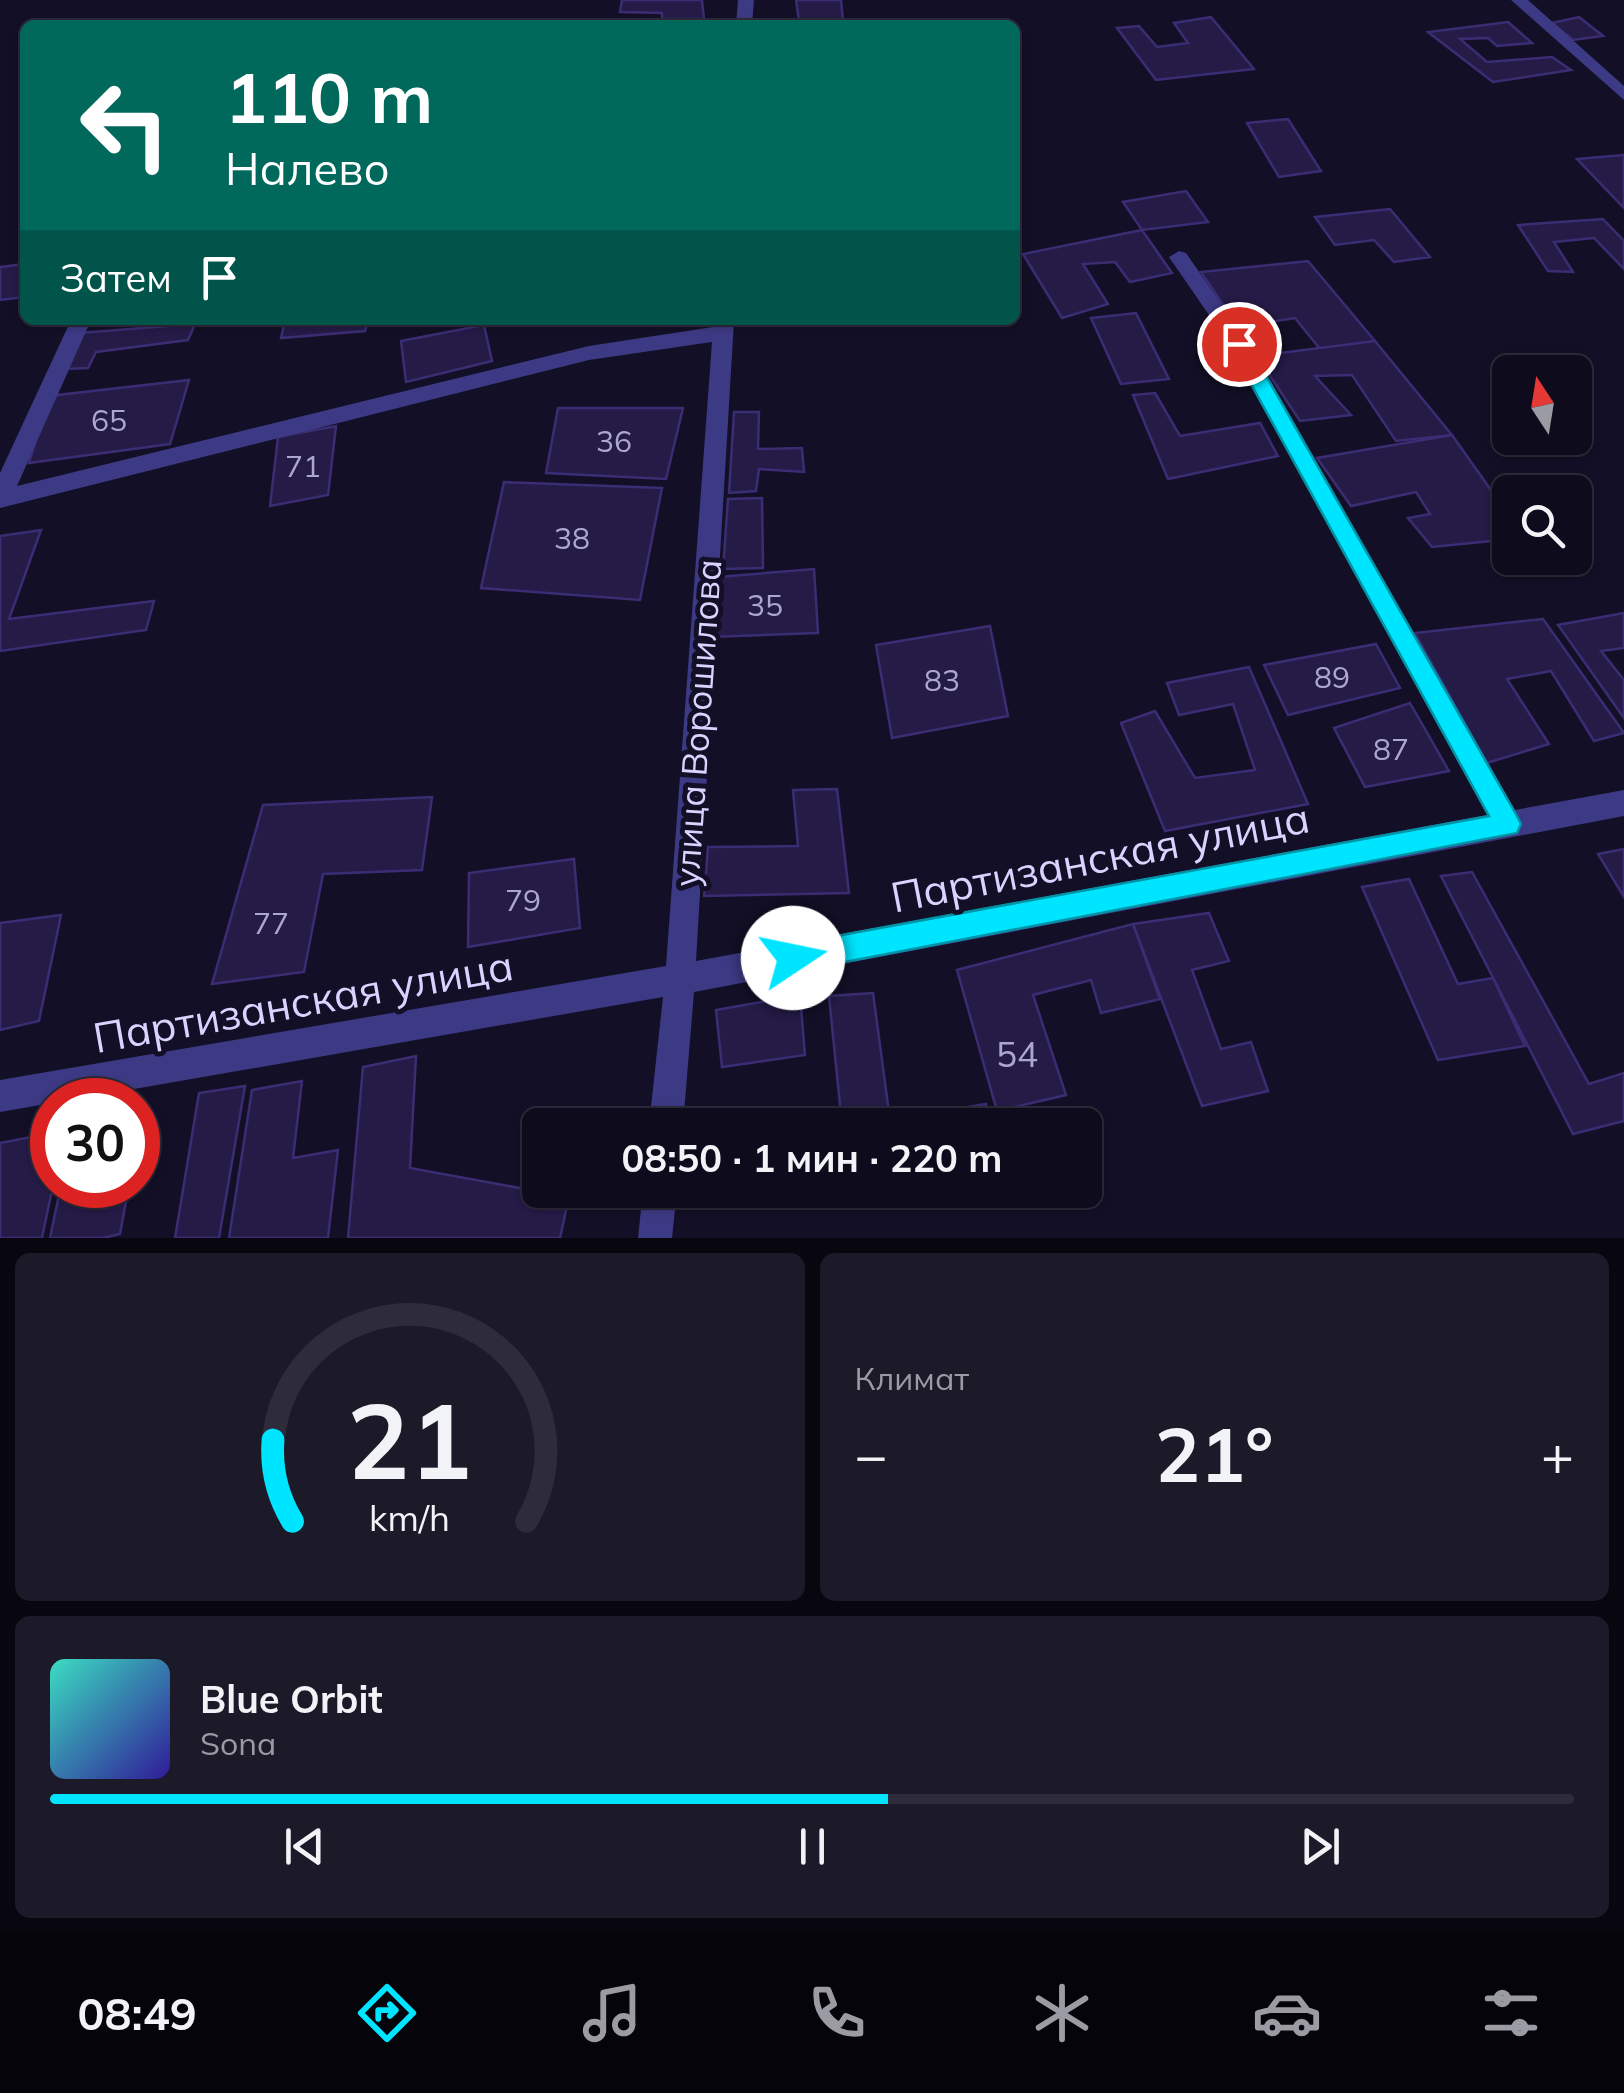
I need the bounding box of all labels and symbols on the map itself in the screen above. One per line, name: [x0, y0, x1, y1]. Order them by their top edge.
pin: [1197, 302, 1282, 387]
north arrow: [1492, 355, 1592, 455]
house number: 65: [91, 401, 127, 439]
house number: 36: [596, 422, 632, 460]
house number: 71: [285, 447, 321, 485]
house number: 38: [554, 519, 590, 557]
street label: улица Ворошилова: [664, 558, 730, 888]
house number: 35: [747, 586, 783, 624]
house number: 89: [1314, 658, 1350, 696]
house number: 83: [924, 661, 960, 699]
house number: 87: [1373, 730, 1409, 768]
street label: Партизанская улица: [886, 790, 1314, 924]
house number: 79: [505, 881, 541, 919]
house number: 77: [253, 904, 289, 942]
position arrow: [741, 906, 845, 1010]
street label: Партизанская улица: [89, 938, 517, 1064]
house number: 54: [996, 1032, 1038, 1076]
speed limit sign: 30: [30, 1078, 160, 1208]

